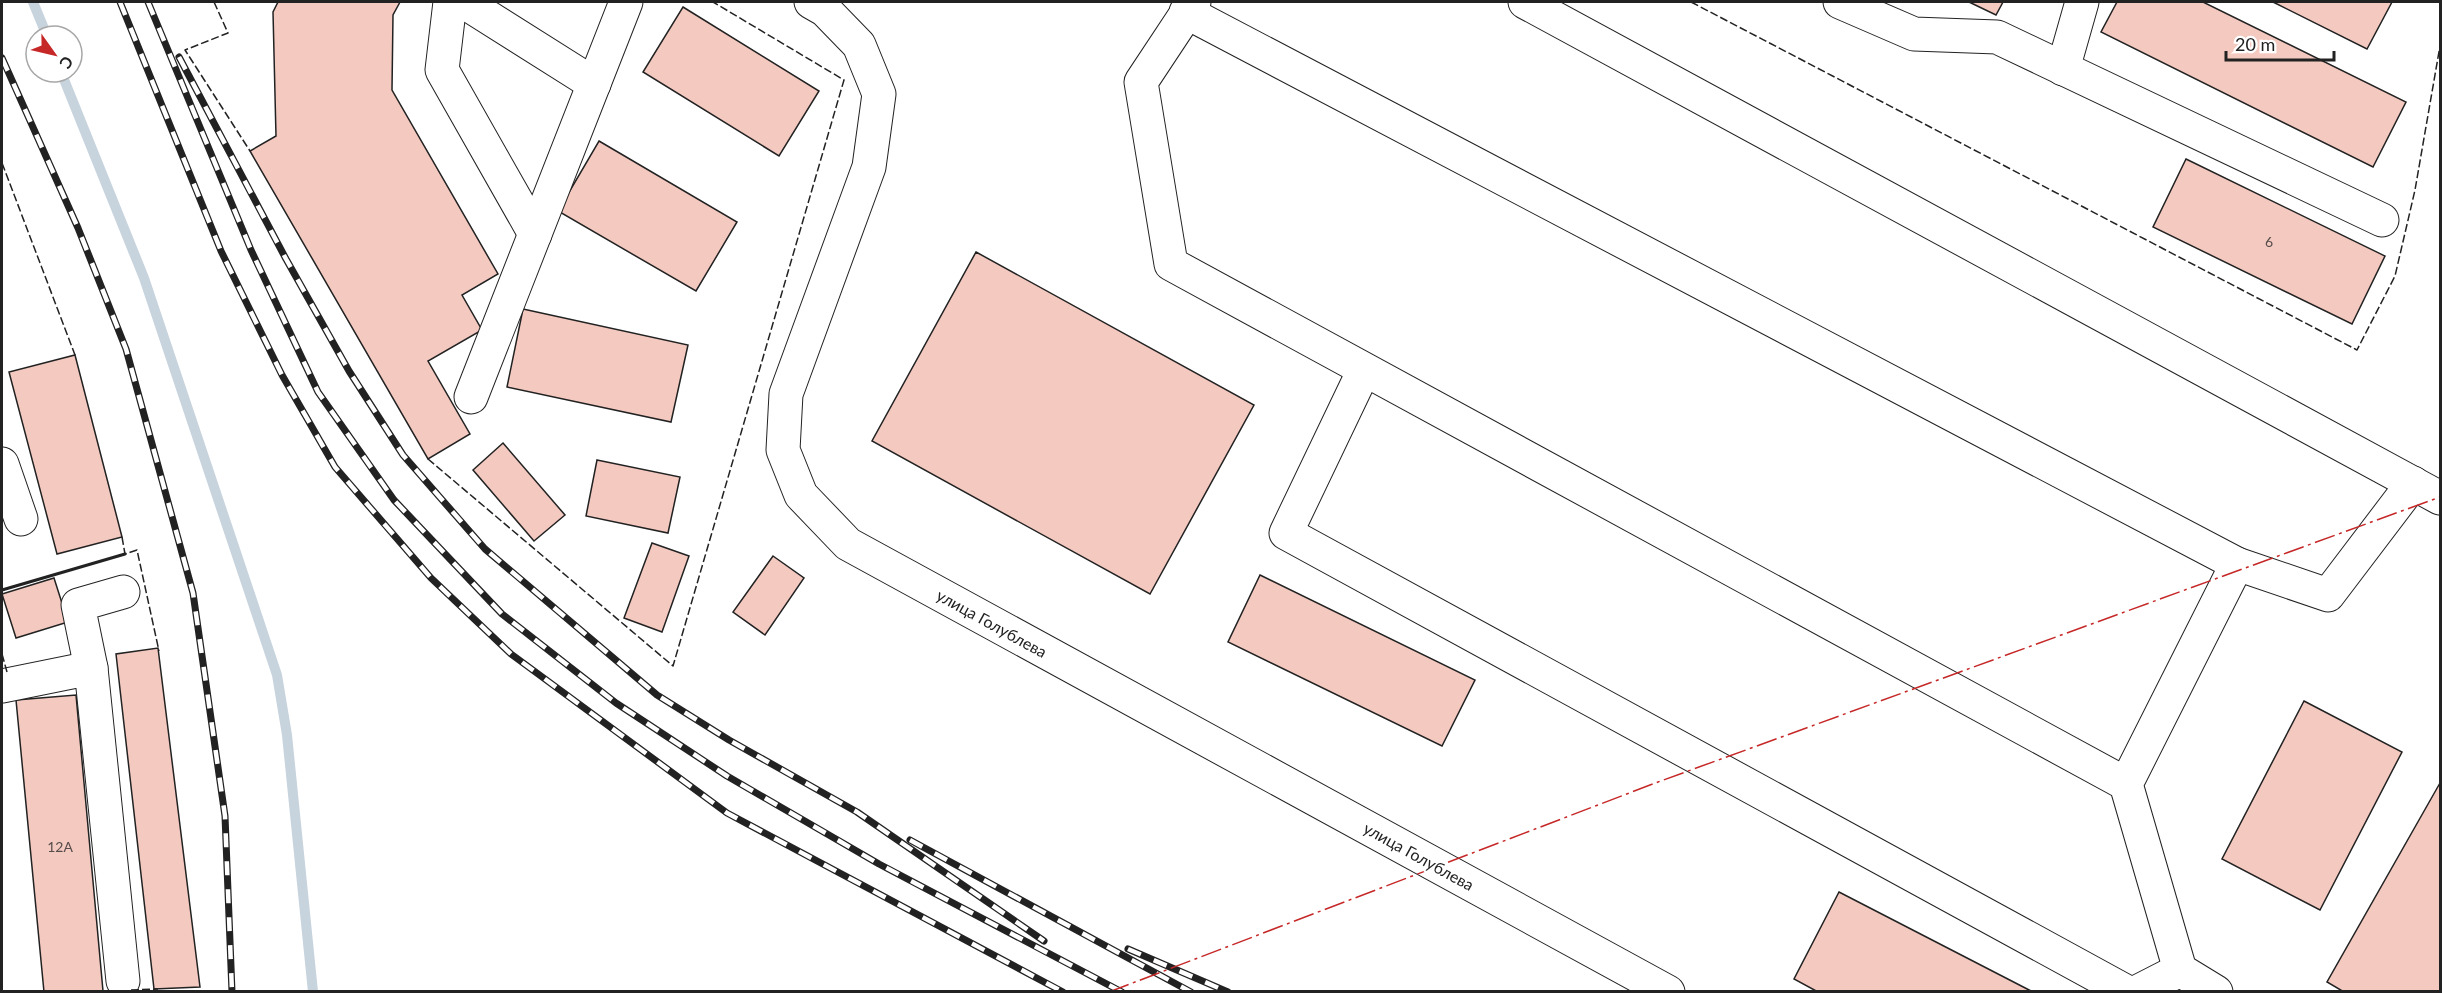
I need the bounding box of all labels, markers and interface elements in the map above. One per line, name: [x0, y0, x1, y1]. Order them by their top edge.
north arrow: [24, 24, 84, 84]
scale bar: [2226, 24, 2334, 62]
text: 20 m: [2235, 33, 2275, 55]
text: С: [56, 53, 78, 73]
house number: 6: [2265, 233, 2273, 250]
street label: улица Голублева: [934, 585, 1050, 661]
street label: улица Голублева: [1361, 818, 1477, 894]
house number: 12А: [47, 838, 73, 855]

